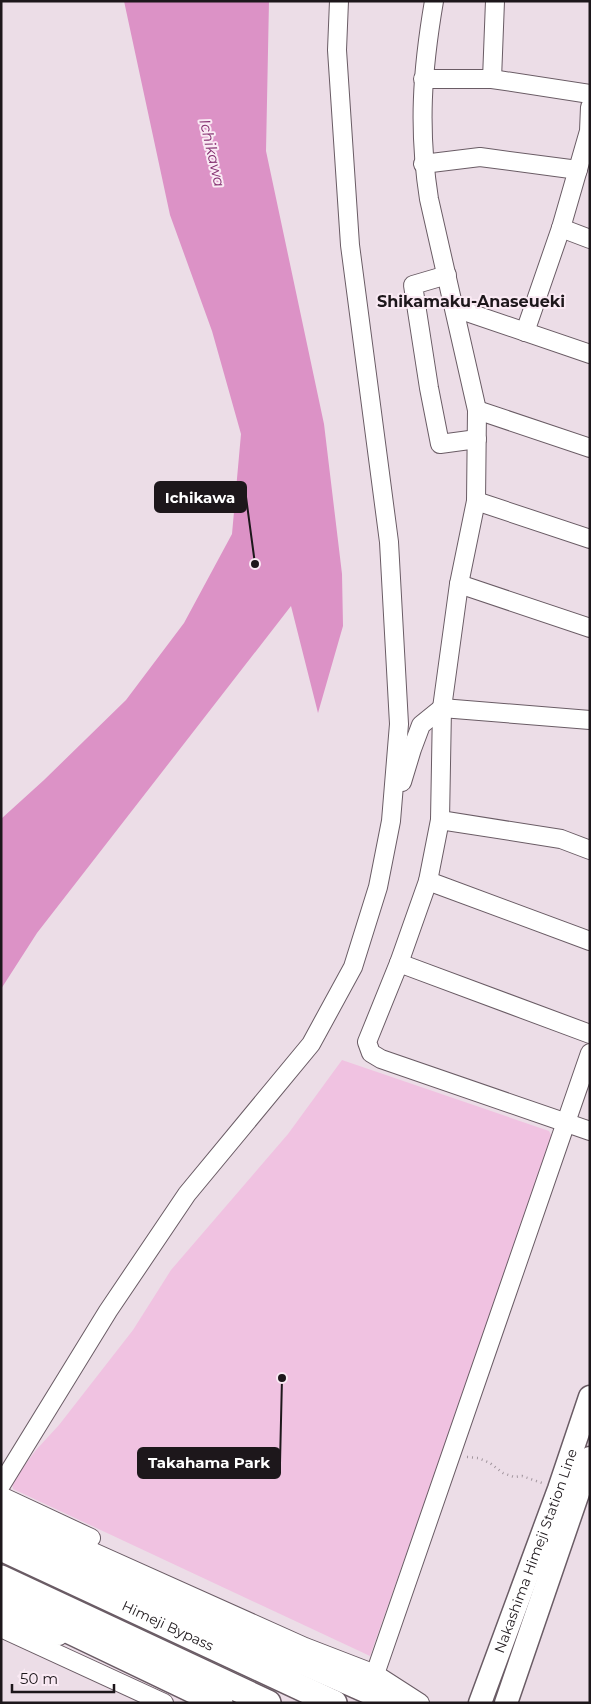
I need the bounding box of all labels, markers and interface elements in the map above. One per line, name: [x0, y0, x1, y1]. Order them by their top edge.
water label: Ichikawa: [195, 117, 229, 189]
district label: Shikamaku-Anaseueki: [377, 292, 565, 311]
callout: Ichikawa: [155, 482, 246, 512]
text: Ichikawa: [165, 488, 235, 507]
street label: Nakashima Himeji Station Line: [490, 1446, 581, 1656]
callout: Takahama Park: [138, 1448, 280, 1478]
text: Takahama Park: [148, 1453, 270, 1472]
street label: Himeji Bypass: [119, 1597, 217, 1655]
scale bar: [12, 1662, 115, 1694]
text: 50 m: [20, 1669, 58, 1688]

